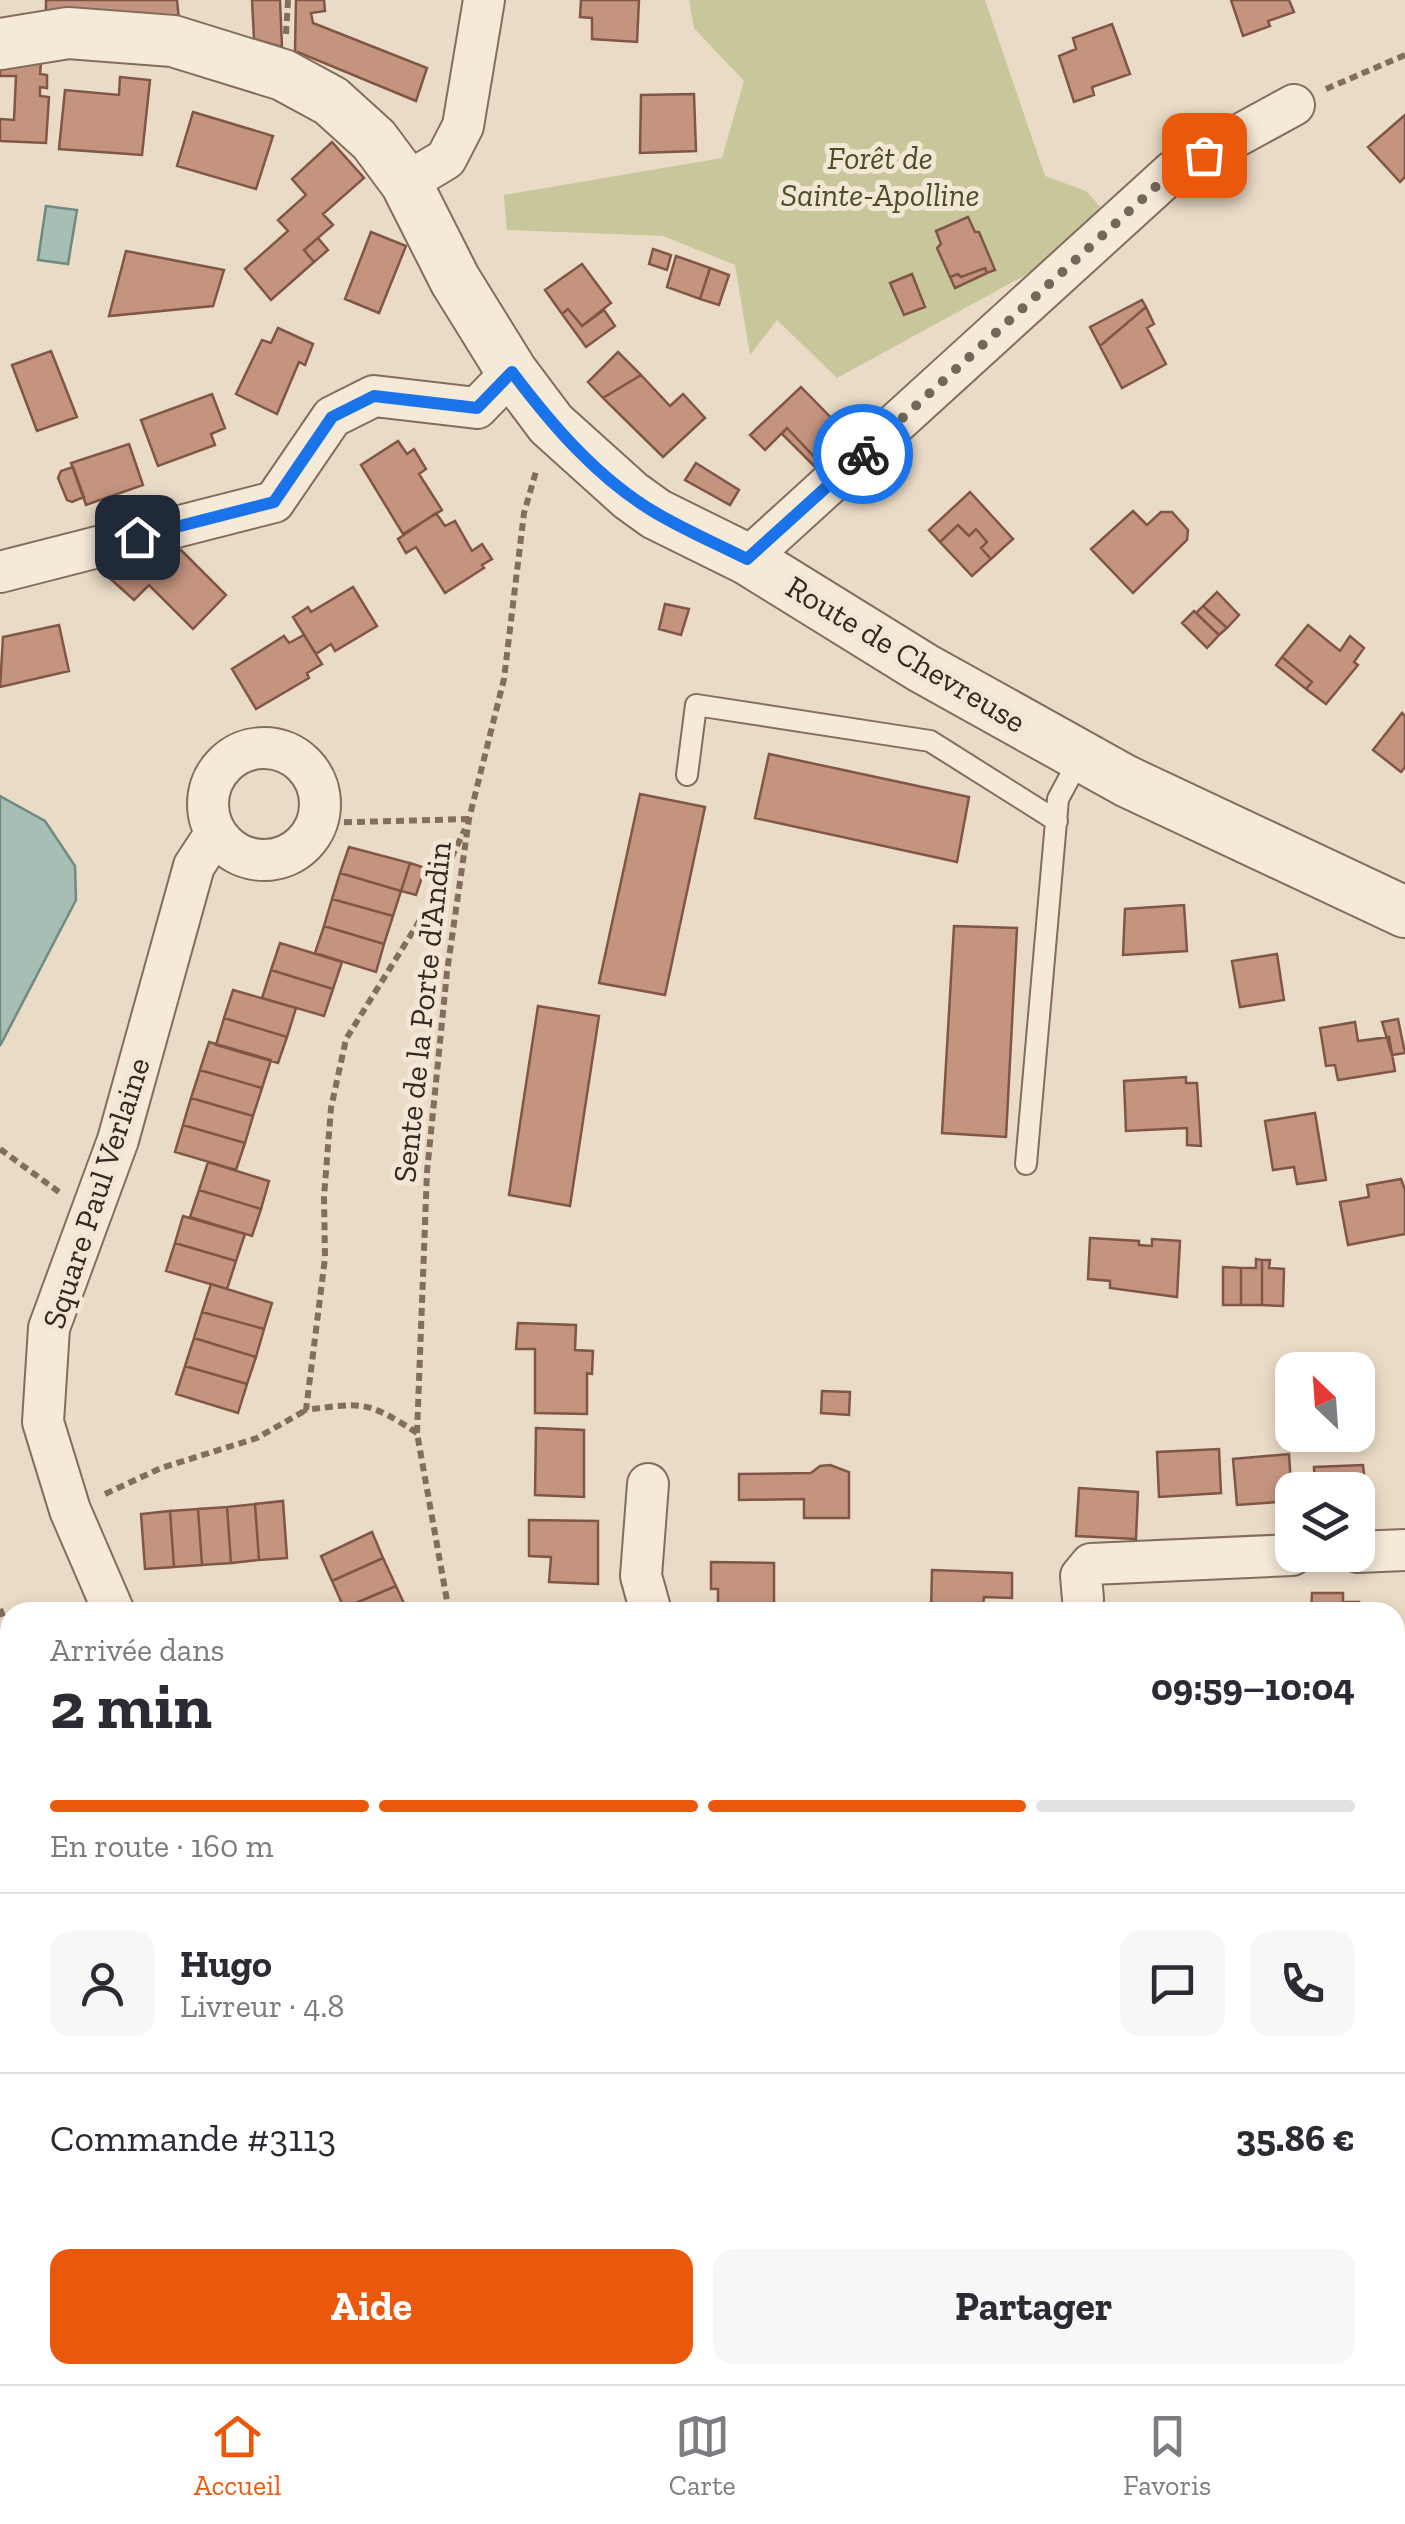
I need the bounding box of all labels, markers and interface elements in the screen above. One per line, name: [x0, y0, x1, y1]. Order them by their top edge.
pin: [1162, 113, 1247, 198]
icon: bag: [1177, 128, 1232, 183]
park label: Forêt de Sainte-Apolline: [781, 139, 979, 214]
courier: [813, 404, 913, 504]
icon: bike: [836, 427, 891, 482]
pin: [95, 495, 180, 580]
icon: home: [110, 510, 165, 565]
street label: Route de Chevreuse: [779, 568, 1033, 740]
street label: Sente de la Porte d'Andin: [385, 839, 459, 1184]
street label: Square Paul Verlaine: [34, 1053, 158, 1333]
north arrow: [1275, 1352, 1375, 1452]
map controls: [1275, 1352, 1375, 1572]
button: layers: [1275, 1472, 1375, 1572]
text: Arrivée dans: [50, 1631, 225, 1669]
text: 09:59–10:04: [1151, 1664, 1355, 1710]
text: 2 min: [50, 1667, 212, 1745]
text: En route · 160 m: [50, 1827, 273, 1865]
button: person: [50, 1931, 155, 2036]
button: chat: [1120, 1931, 1225, 2036]
button: phone: [1250, 1931, 1355, 2036]
text: Hugo: [180, 1941, 272, 1987]
text: Livreur · 4.8: [180, 1987, 344, 2025]
text: Commande #3113: [50, 2115, 336, 2161]
text: 35.86 €: [1236, 2115, 1355, 2161]
button: Aide: [50, 2249, 693, 2364]
button: Partager: [713, 2249, 1355, 2364]
tab: Accueil: [194, 2409, 281, 2502]
tab: Carte: [669, 2409, 736, 2502]
tab: Favoris: [1123, 2409, 1211, 2502]

